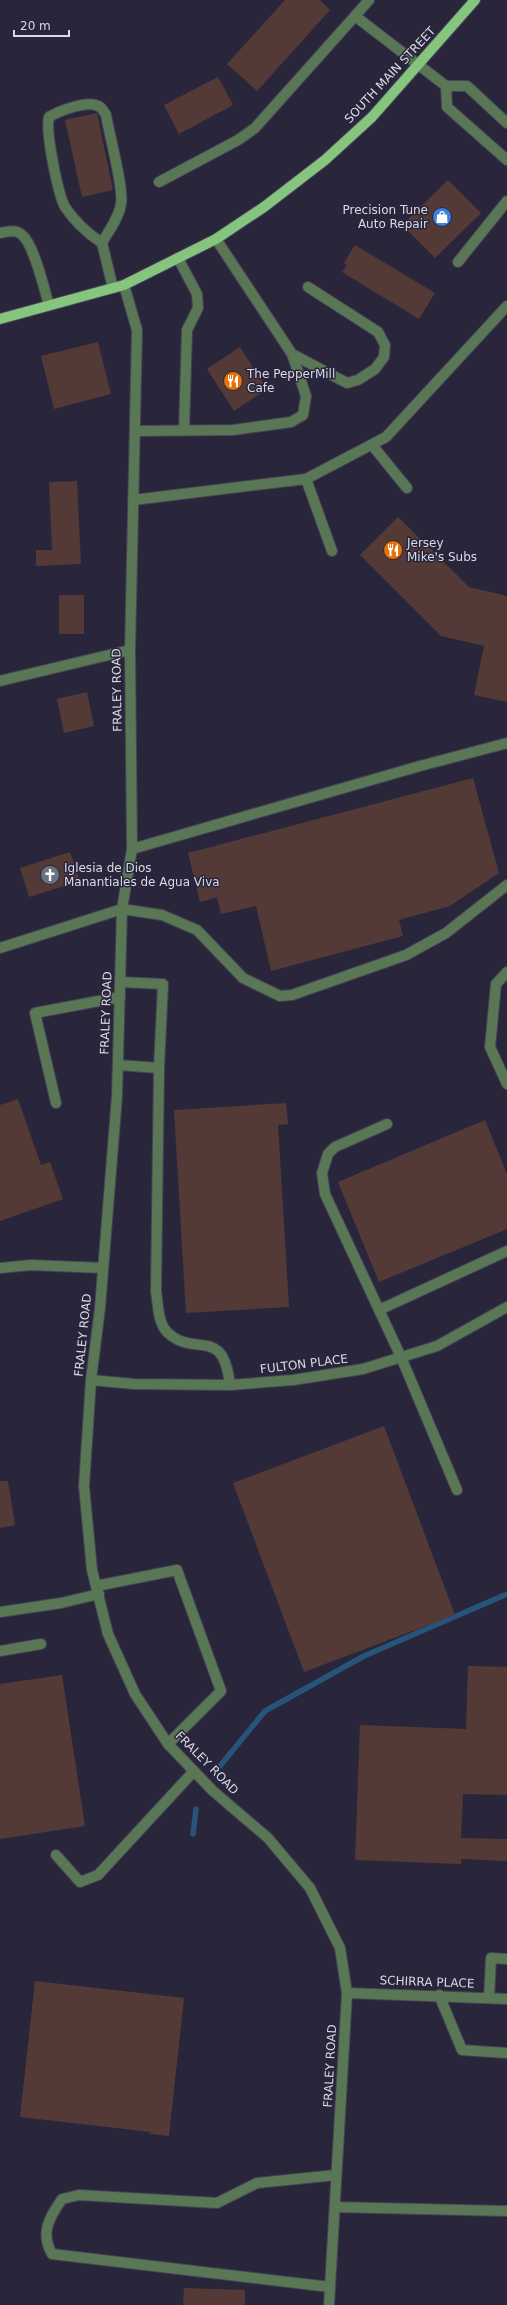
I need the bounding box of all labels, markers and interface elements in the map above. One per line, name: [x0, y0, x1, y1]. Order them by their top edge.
scale bar: [14, 12, 69, 38]
text: 20 m: [20, 19, 51, 33]
street label: SOUTH MAIN STREET: [342, 23, 439, 126]
place label: Precision Tune Auto Repair: [343, 203, 428, 231]
shop icon: Precision Tune Auto Repair: [431, 206, 453, 228]
place label: The PepperMill Cafe: [246, 367, 335, 395]
restaurant icon: The PepperMill Cafe: [222, 370, 244, 392]
place label: Jersey Mike's Subs: [406, 536, 477, 564]
restaurant icon: Jersey Mike's Subs: [382, 539, 404, 561]
street label: FRALEY ROAD: [109, 648, 125, 732]
place label: Iglesia de Dios Manantiales de Agua Viva: [64, 861, 220, 889]
church icon: Iglesia de Dios Manantiales de Agua Viva: [39, 864, 61, 886]
street label: FRALEY ROAD: [98, 971, 114, 1055]
street label: FRALEY ROAD: [72, 1293, 94, 1377]
street label: FULTON PLACE: [259, 1352, 349, 1376]
street label: FRALEY ROAD: [173, 1729, 241, 1797]
street label: SCHIRRA PLACE: [379, 1973, 475, 1991]
street label: FRALEY ROAD: [321, 2024, 339, 2108]

